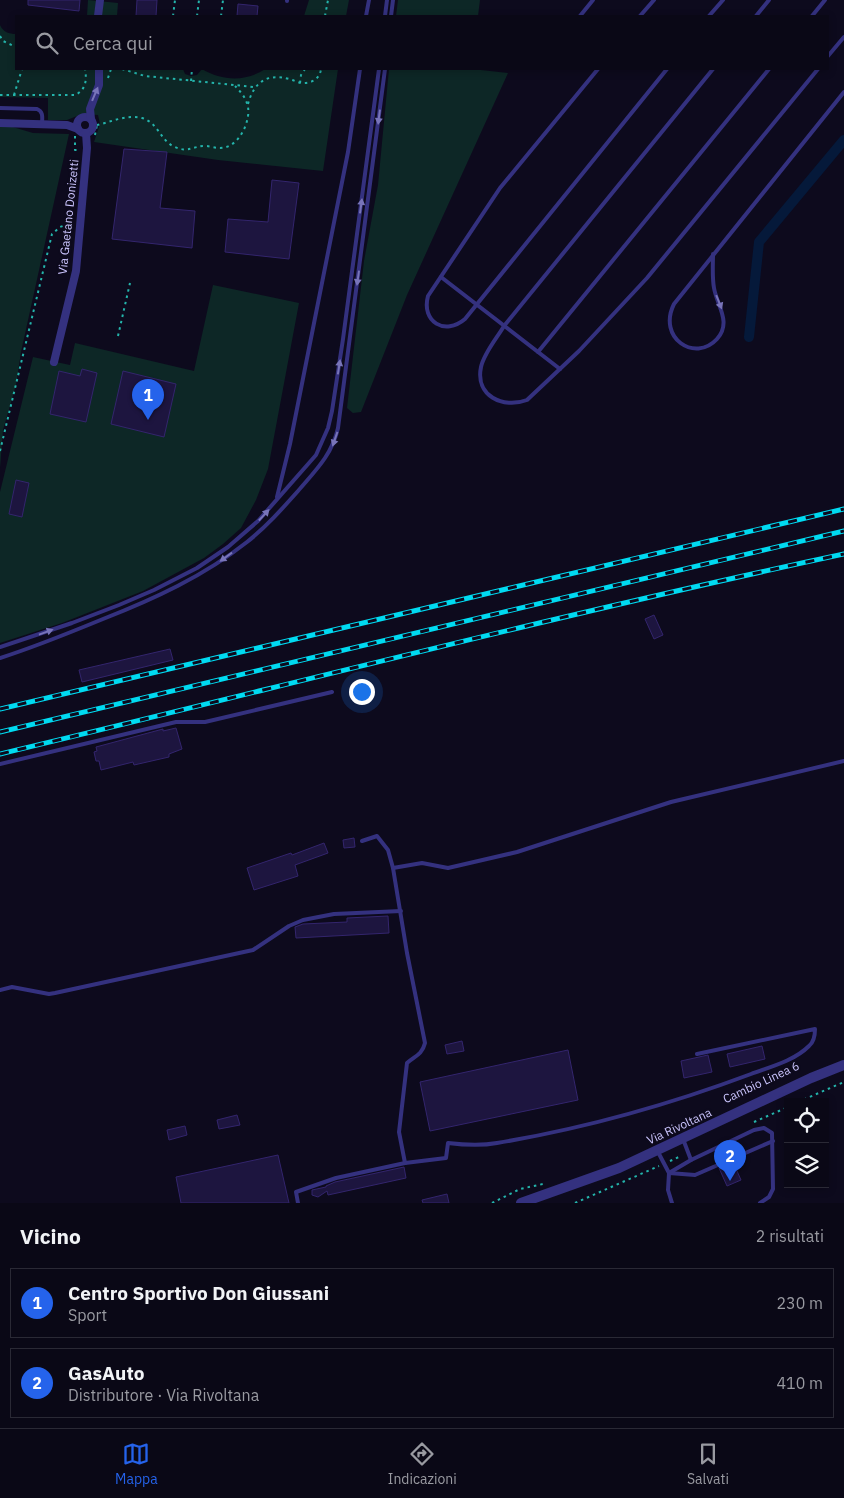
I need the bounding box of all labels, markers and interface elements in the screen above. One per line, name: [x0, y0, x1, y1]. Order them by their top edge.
search box: [15, 15, 829, 70]
icon: search: [33, 29, 61, 57]
text: Cerca qui: [73, 31, 153, 55]
one-way arrow: [92, 87, 100, 101]
one-way arrow: [375, 109, 383, 125]
street label: Via Gaetano Donizetti: [54, 159, 82, 275]
one-way arrow: [357, 197, 365, 213]
one-way arrow: [354, 271, 362, 287]
one-way arrow: [715, 295, 723, 310]
one-way arrow: [335, 358, 343, 374]
pin: 1: [132, 379, 164, 420]
one-way arrow: [330, 432, 338, 447]
one-way arrow: [258, 509, 270, 521]
one-way arrow: [219, 552, 233, 562]
one-way arrow: [39, 628, 54, 635]
your location: [349, 679, 375, 705]
street label: Cambio Linea 6: [720, 1058, 802, 1106]
map controls: [784, 1098, 829, 1188]
button: locate: [784, 1098, 829, 1143]
street label: Via Rivoltana: [644, 1104, 714, 1148]
pin: 2: [714, 1140, 746, 1181]
button: layers: [784, 1143, 829, 1188]
text: Vicino: [20, 1222, 81, 1250]
text: 2 risultati: [756, 1226, 824, 1246]
text: Centro Sportivo Don Giussani: [68, 1281, 329, 1305]
text: 1: [32, 1293, 42, 1313]
text: 230 m: [776, 1293, 823, 1313]
text: Sport: [68, 1305, 107, 1325]
text: GasAuto: [68, 1361, 144, 1385]
text: 2: [32, 1373, 42, 1393]
text: 410 m: [776, 1373, 823, 1393]
text: Distributore · Via Rivoltana: [68, 1385, 259, 1405]
tab: Mappa: [115, 1440, 158, 1488]
tab: Indicazioni: [388, 1440, 457, 1488]
tab: Salvati: [687, 1440, 729, 1488]

